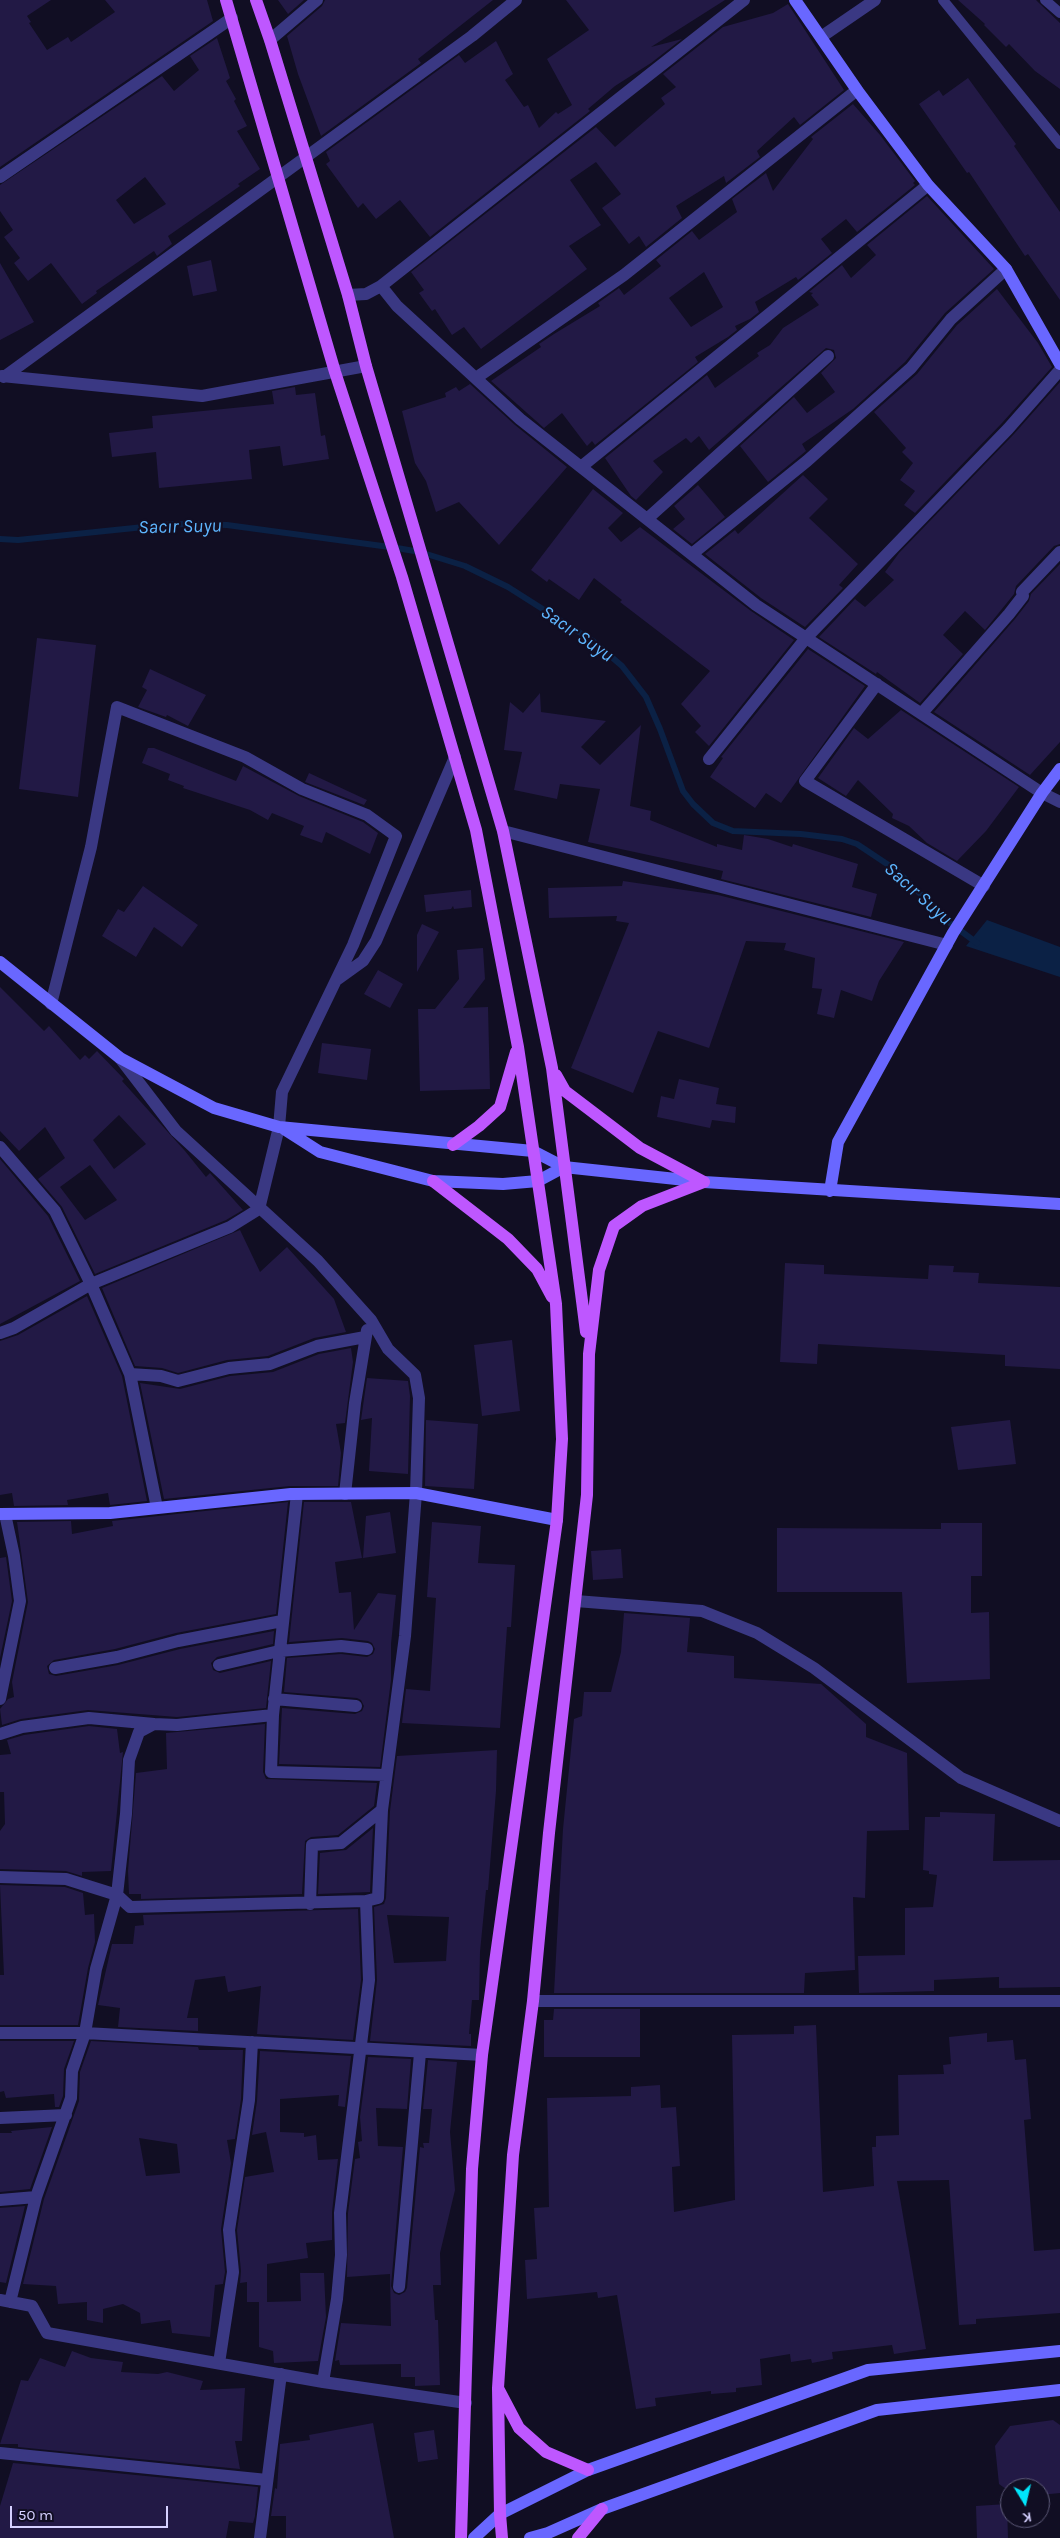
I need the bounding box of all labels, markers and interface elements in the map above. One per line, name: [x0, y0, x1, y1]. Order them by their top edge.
water label: Sacır Suyu: [138, 515, 222, 539]
water label: Sacır Suyu: [536, 601, 618, 667]
water label: Sacır Suyu: [879, 858, 957, 930]
north arrow: [1000, 2478, 1050, 2528]
scale bar: [12, 2496, 170, 2528]
text: 50 m: [18, 2506, 53, 2524]
text: K: [1021, 2508, 1033, 2526]

